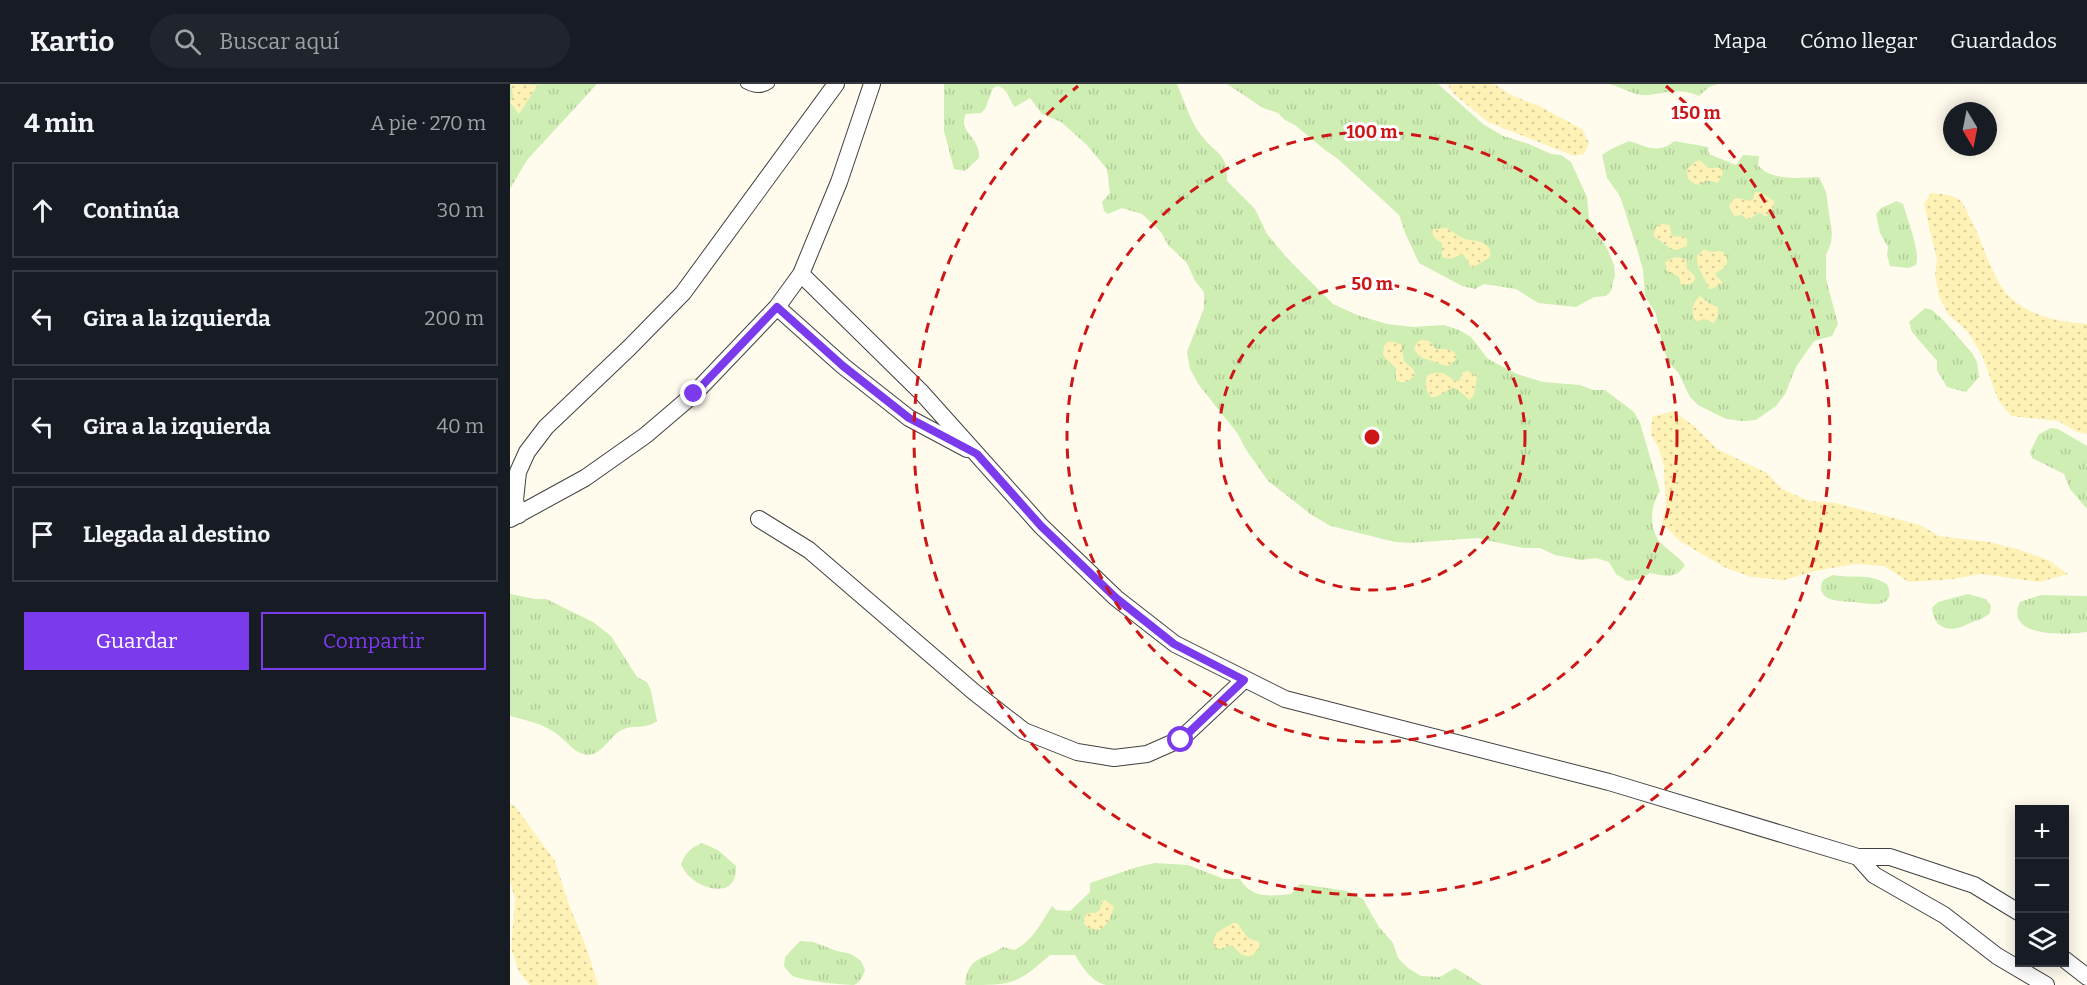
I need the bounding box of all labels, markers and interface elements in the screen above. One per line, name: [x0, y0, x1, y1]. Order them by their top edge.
search box: [150, 14, 570, 68]
text: Kartio: [30, 25, 114, 58]
icon: search: [171, 25, 204, 58]
text: Buscar aquí: [219, 28, 339, 55]
text: Mapa: [1713, 28, 1767, 54]
text: Cómo llegar: [1800, 28, 1917, 54]
text: Guardados: [1950, 28, 2057, 54]
text: 150 m: [1671, 102, 1721, 124]
north arrow: [1943, 102, 1997, 156]
text: 4 min: [24, 108, 94, 139]
text: A pie · 270 m: [371, 111, 486, 135]
text: 100 m: [1346, 121, 1398, 143]
icon: ahead: [26, 194, 59, 227]
text: Continúa: [83, 197, 179, 224]
text: 30 m: [437, 198, 484, 222]
text: 50 m: [1351, 273, 1393, 295]
icon: left: [26, 302, 59, 335]
text: Gira a la izquierda: [83, 305, 271, 332]
text: 200 m: [424, 306, 484, 330]
route end: [680, 380, 706, 406]
icon: left: [26, 410, 59, 443]
text: Gira a la izquierda: [83, 413, 271, 440]
text: 40 m: [436, 414, 484, 438]
centre of rings: [1362, 427, 1382, 447]
icon: arrive: [26, 518, 59, 551]
text: Llegada al destino: [83, 521, 270, 548]
button: Guardar: [24, 612, 249, 670]
button: Compartir: [261, 612, 486, 670]
route start: [1167, 726, 1193, 752]
map controls: [2015, 805, 2069, 967]
button: +: [2015, 805, 2069, 859]
button: −: [2015, 859, 2069, 913]
button: layers: [2015, 913, 2069, 967]

